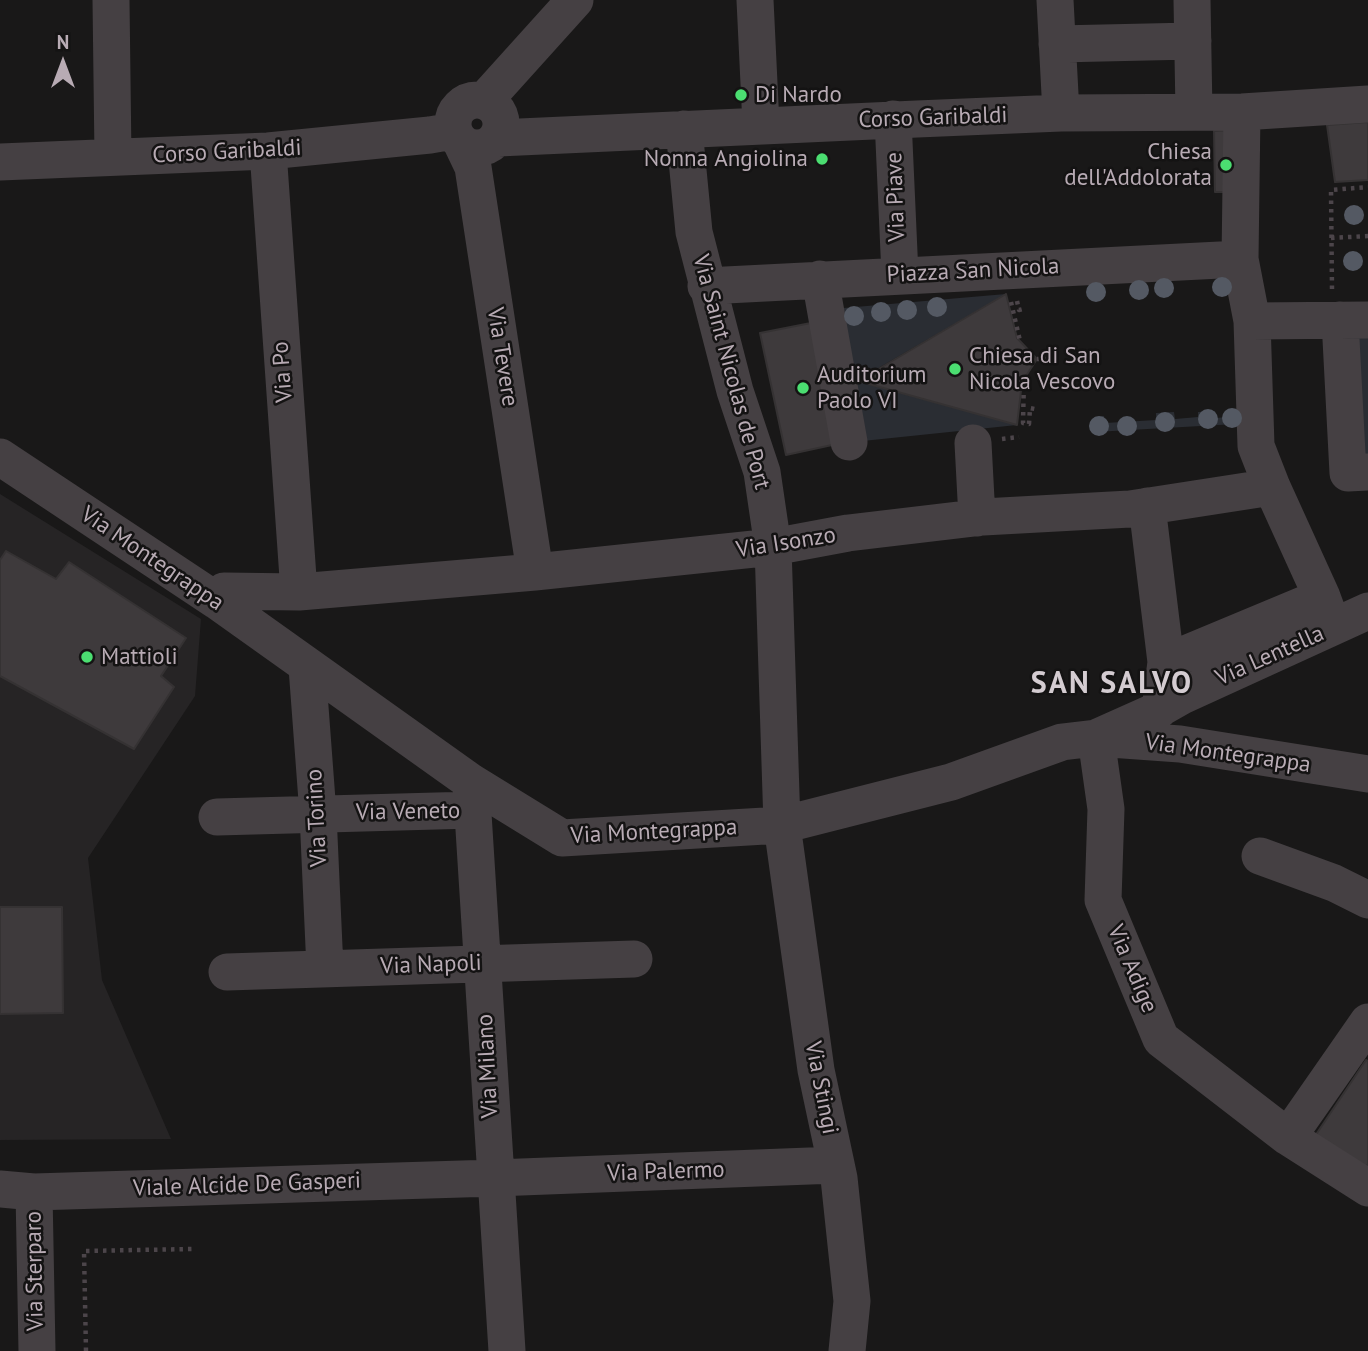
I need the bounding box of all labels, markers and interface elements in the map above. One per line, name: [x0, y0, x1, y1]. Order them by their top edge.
north arrow: [28, 28, 98, 98]
text: N: [57, 30, 69, 54]
place label: Di Nardo: [755, 81, 842, 109]
marker: Di Nardo: [733, 87, 749, 103]
street label: Corso Garibaldi: [858, 102, 1008, 134]
street label: Corso Garibaldi: [152, 134, 302, 170]
place label: Chiesa dell'Addolorata: [1064, 138, 1212, 192]
place label: Nonna Angiolina: [644, 145, 808, 173]
marker: Nonna Angiolina: [814, 151, 830, 167]
street label: Via Piave: [881, 152, 911, 242]
marker: Chiesa dell'Addolorata: [1218, 157, 1234, 173]
street label: Via Saint Nicolas de Port: [686, 252, 776, 492]
street label: Piazza San Nicola: [886, 253, 1060, 289]
street label: Via Tevere: [481, 306, 523, 408]
street label: Via Po: [267, 341, 299, 403]
place label: Chiesa di San Nicola Vescovo: [969, 342, 1115, 396]
place label: Auditorium Paolo VI: [817, 361, 926, 415]
marker: Chiesa di San Nicola Vescovo: [947, 361, 963, 377]
marker: Auditorium Paolo VI: [795, 380, 811, 396]
street label: Via Montegrappa: [75, 501, 229, 617]
street label: Via Isonzo: [734, 522, 838, 564]
street label: Via Lentella: [1212, 620, 1328, 692]
place label: Mattioli: [101, 643, 178, 671]
marker: Mattioli: [79, 649, 95, 665]
district label: SAN SALVO: [1032, 666, 1192, 702]
street label: Via Montegrappa: [1144, 729, 1312, 779]
street label: Via Torino: [301, 768, 333, 868]
street label: Via Veneto: [356, 797, 460, 827]
street label: Via Montegrappa: [570, 814, 738, 850]
street label: Via Adige: [1101, 921, 1163, 1017]
street label: Via Napoli: [380, 949, 482, 981]
street label: Via Milano: [471, 1013, 505, 1119]
street label: Via Stingi: [798, 1039, 844, 1137]
street label: Via Palermo: [607, 1156, 725, 1188]
street label: Viale Alcide De Gasperi: [132, 1167, 362, 1203]
street label: Via Sterparo: [20, 1211, 50, 1331]

